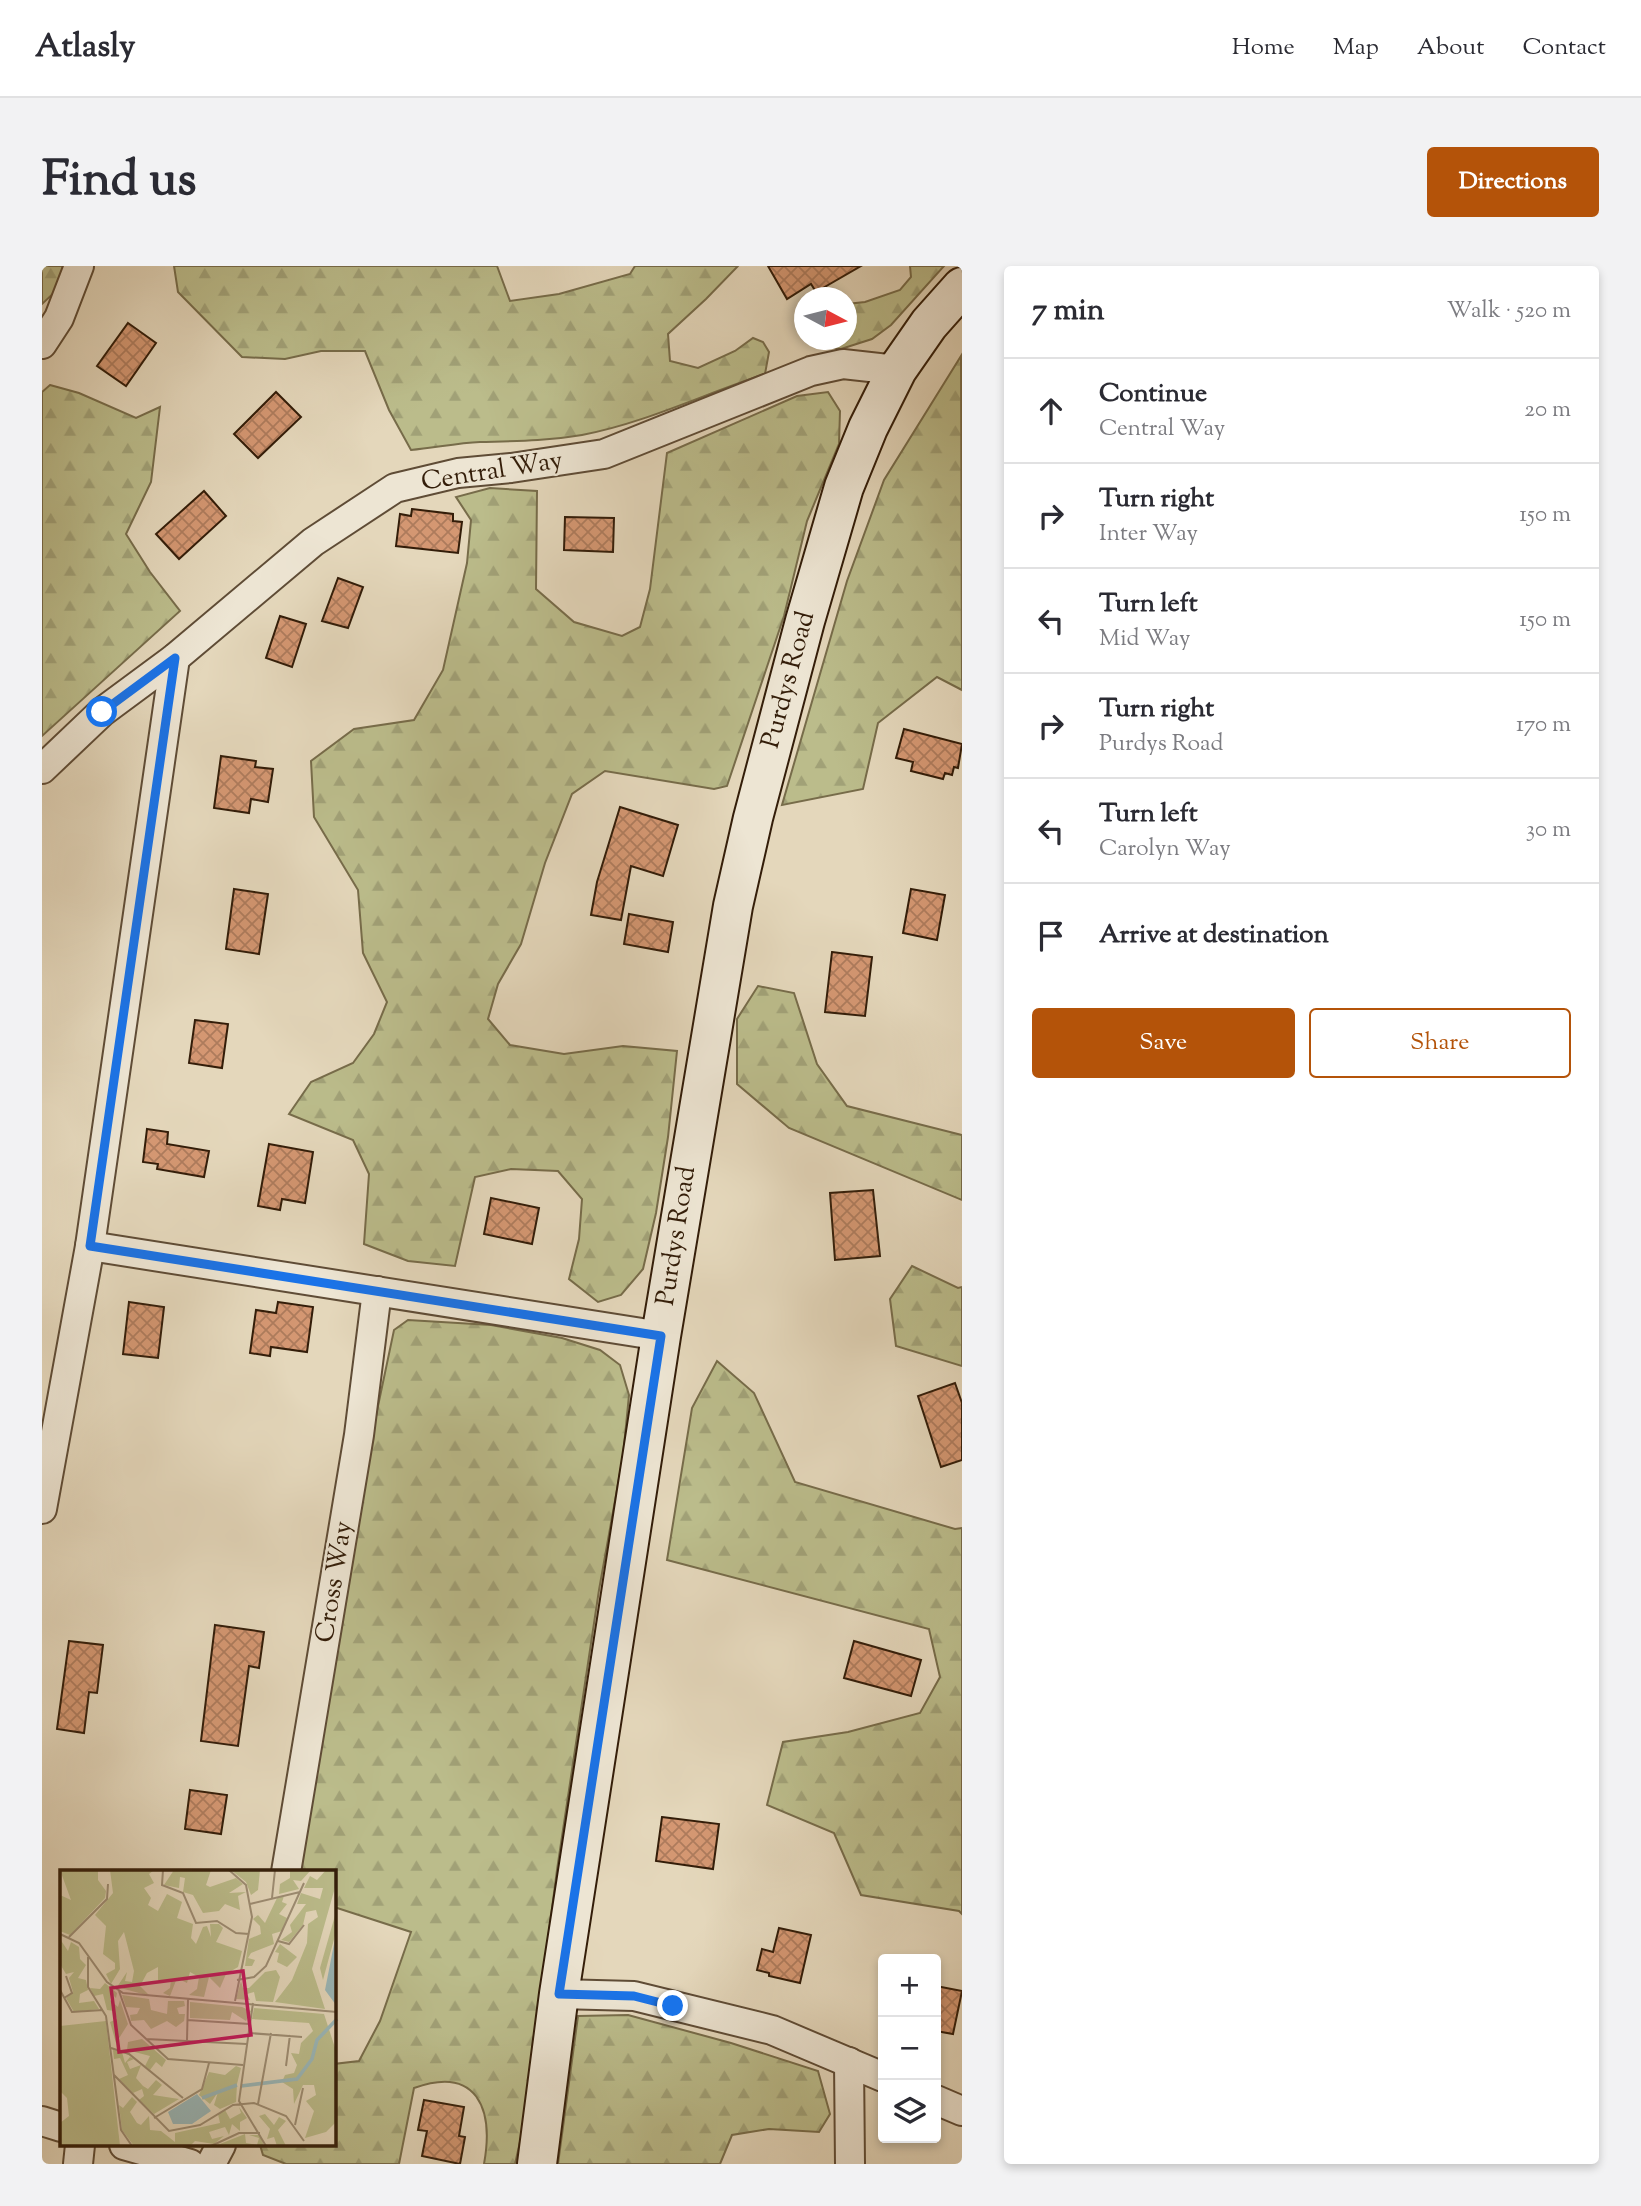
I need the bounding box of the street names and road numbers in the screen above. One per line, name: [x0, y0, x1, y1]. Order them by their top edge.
street label: Central Way: [419, 443, 565, 501]
street label: Purdys Road: [753, 607, 825, 753]
street label: Purdys Road: [648, 1163, 706, 1308]
street label: Cross Way: [307, 1519, 363, 1645]

